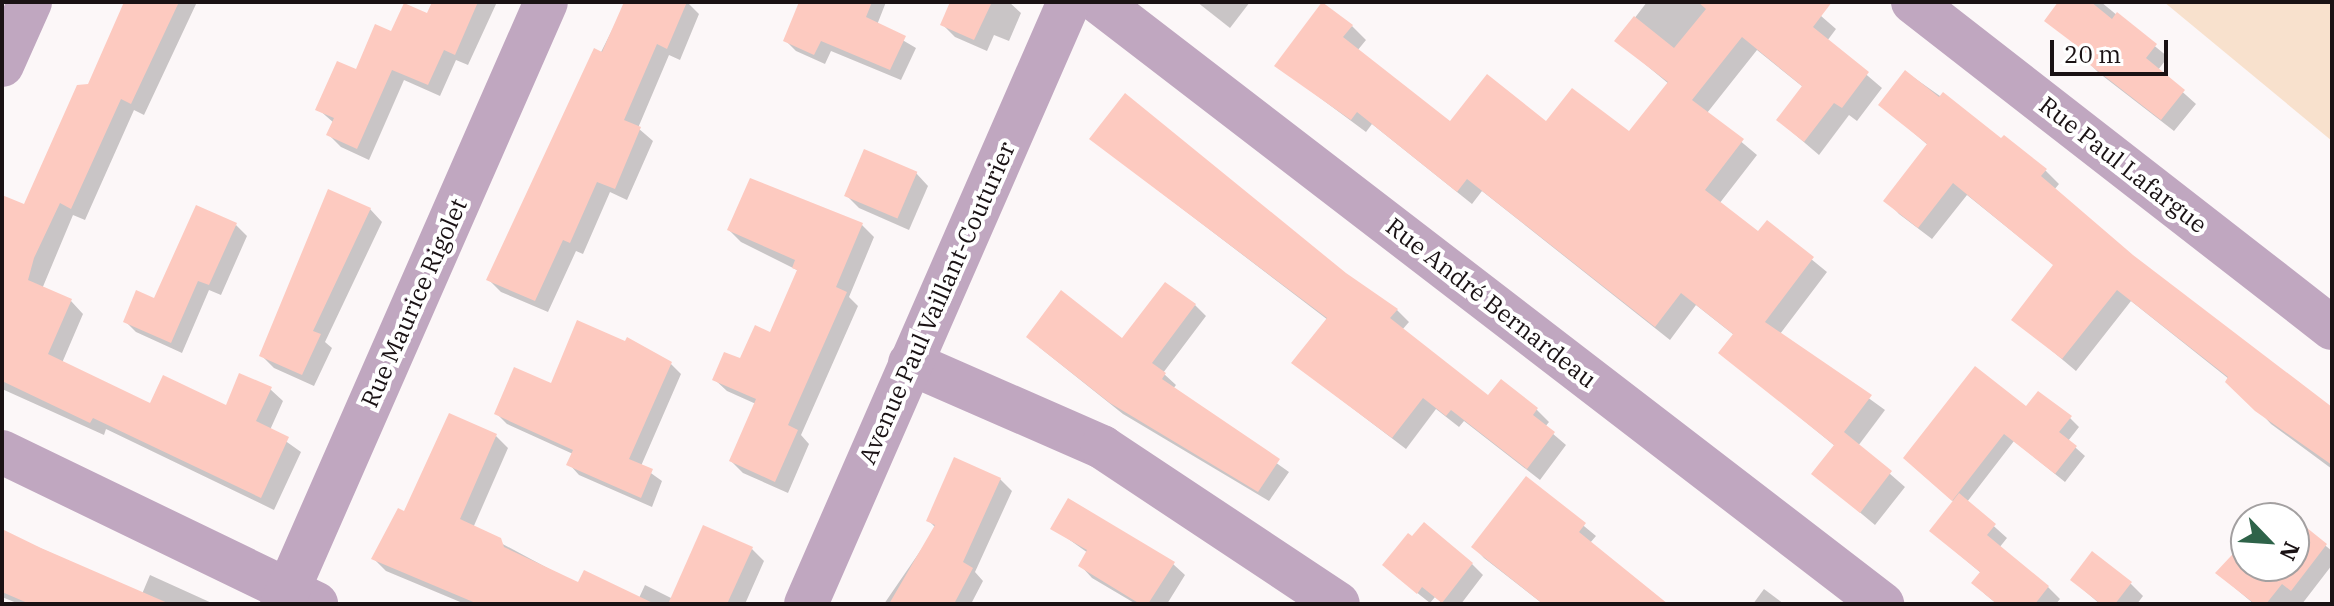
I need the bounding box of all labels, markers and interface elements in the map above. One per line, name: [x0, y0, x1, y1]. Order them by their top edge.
scale bar: [2054, 24, 2172, 74]
text: 20 m: [2064, 38, 2121, 70]
street label: Rue Paul Lafargue: [2034, 91, 2212, 239]
street label: Avenue Paul Vaillant-Couturier: [853, 137, 1021, 469]
street label: Rue Maurice Rigolet: [355, 194, 473, 412]
street label: Rue André Bernardeau: [1380, 212, 1602, 394]
north arrow: [2230, 502, 2310, 582]
text: N: [2274, 537, 2307, 566]

